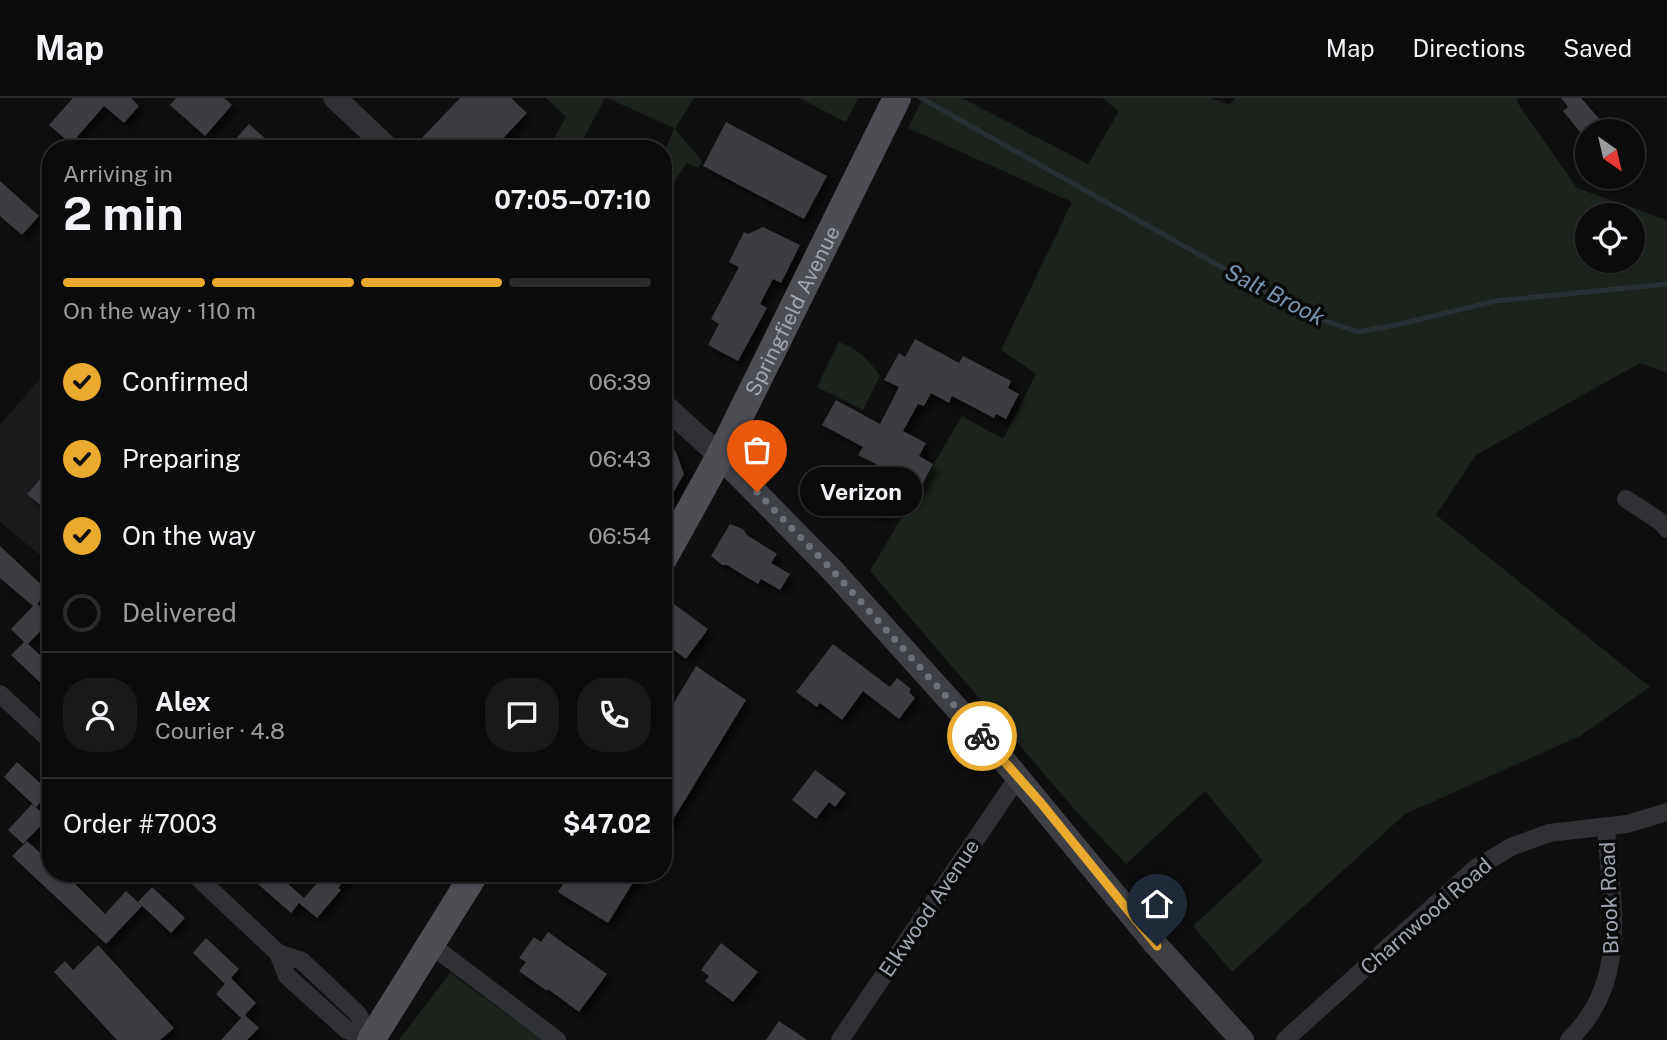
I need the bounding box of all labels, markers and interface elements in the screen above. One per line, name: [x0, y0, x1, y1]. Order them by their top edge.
text: Map: [35, 29, 104, 67]
text: Map: [1326, 34, 1375, 62]
text: Directions: [1413, 34, 1525, 62]
text: Saved: [1563, 34, 1632, 62]
north arrow: [1575, 119, 1645, 189]
map controls: [1575, 119, 1645, 273]
text: Arriving in: [63, 160, 173, 187]
text: 07:05–07:10: [494, 184, 651, 215]
text: 2 min: [63, 186, 183, 240]
button: locate: [1575, 203, 1645, 273]
street label: Springfield Avenue: [739, 221, 844, 400]
water label: Salt Brook: [1221, 257, 1330, 331]
text: On the way · 110 m: [63, 297, 256, 324]
icon: check: [63, 363, 101, 401]
text: Confirmed: [122, 366, 249, 397]
text: 06:39: [589, 368, 651, 395]
pin: [727, 420, 787, 492]
icon: bag: [738, 431, 776, 469]
icon: check: [63, 440, 101, 478]
text: Preparing: [122, 443, 241, 474]
text: 06:43: [589, 445, 651, 472]
callout: Verizon: [799, 468, 922, 516]
text: Verizon: [820, 478, 902, 505]
icon: check: [63, 517, 101, 555]
text: On the way: [122, 520, 256, 551]
text: 06:54: [588, 522, 651, 549]
text: Delivered: [122, 597, 237, 628]
button: person: [63, 678, 137, 752]
button: chat: [485, 678, 559, 752]
button: phone: [577, 678, 651, 752]
text: Alex: [155, 686, 211, 717]
courier: [947, 701, 1017, 771]
text: Courier · 4.8: [155, 717, 285, 744]
icon: bike: [963, 717, 1001, 755]
text: Order #7003: [63, 808, 217, 839]
text: $47.02: [563, 808, 651, 839]
street label: Elkwood Avenue: [874, 834, 984, 982]
street label: Brook Road: [1595, 841, 1623, 955]
street label: Charnwood Road: [1355, 852, 1497, 980]
pin: [1127, 874, 1187, 946]
icon: home: [1138, 885, 1176, 923]

